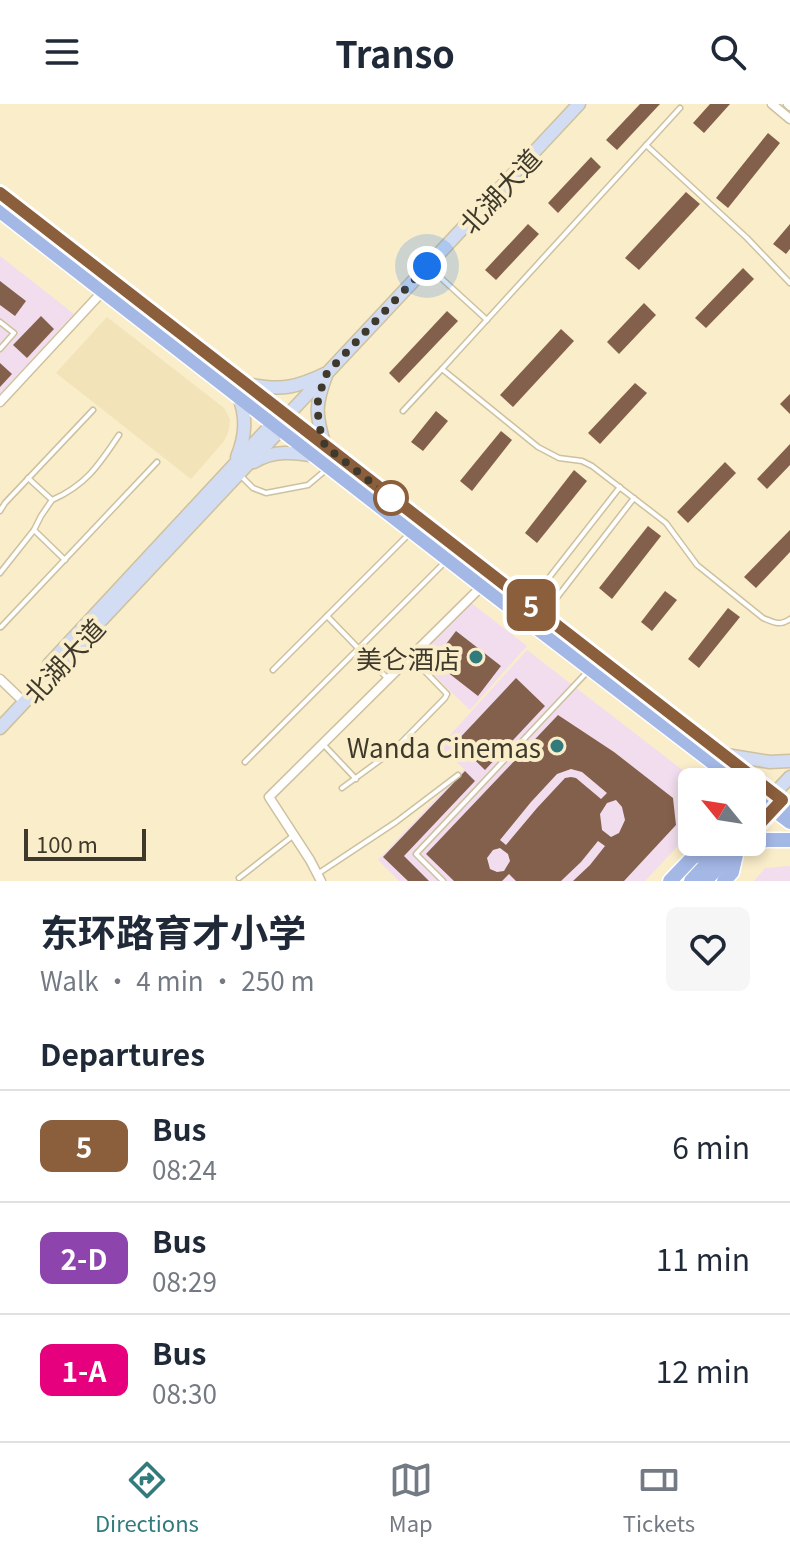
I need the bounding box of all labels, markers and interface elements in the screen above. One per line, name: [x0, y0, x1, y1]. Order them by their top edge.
text: Transo: [335, 26, 455, 78]
icon: menu: [40, 30, 84, 74]
icon: search: [706, 30, 750, 74]
street label: 北湖大道: [450, 139, 548, 241]
your location: [407, 246, 447, 286]
unlabelled marker: [374, 481, 408, 515]
line badge: 5: [505, 579, 557, 631]
text: 5: [523, 585, 539, 625]
street label: 北湖大道: [14, 609, 112, 711]
place label: 美仑酒店: [356, 639, 460, 676]
marker: 美仑酒店: [467, 648, 485, 666]
place label: Wanda Cinemas: [347, 728, 541, 765]
marker: Wanda Cinemas: [548, 737, 566, 755]
north arrow: [678, 768, 766, 856]
map controls: [678, 768, 766, 856]
scale bar: [24, 825, 146, 861]
text: 100 m: [36, 827, 98, 859]
text: 东环路育才小学: [40, 903, 306, 958]
button: heart: [666, 907, 750, 991]
text: Walk · 4 min · 250 m: [40, 961, 314, 998]
text: Departures: [40, 1031, 205, 1075]
text: Bus: [152, 1106, 206, 1150]
text: 6 min: [672, 1124, 750, 1168]
text: 5: [76, 1126, 92, 1166]
text: 08:24: [152, 1150, 217, 1187]
text: Bus: [152, 1218, 206, 1262]
text: 11 min: [656, 1236, 750, 1280]
text: 2-D: [61, 1238, 107, 1278]
text: 08:29: [152, 1262, 217, 1299]
text: Bus: [152, 1330, 206, 1374]
text: 12 min: [656, 1348, 750, 1392]
text: 1-A: [62, 1350, 106, 1390]
text: 08:30: [152, 1374, 217, 1411]
tab: Directions: [95, 1458, 199, 1538]
tab: Map: [389, 1458, 433, 1538]
tab: Tickets: [623, 1458, 695, 1538]

